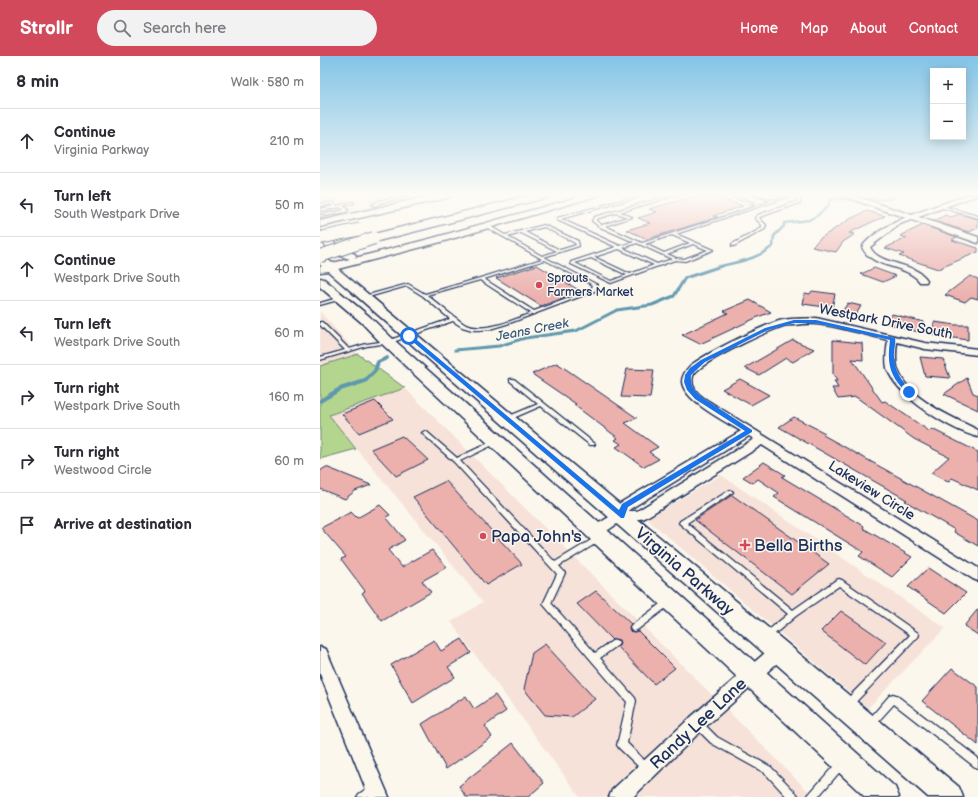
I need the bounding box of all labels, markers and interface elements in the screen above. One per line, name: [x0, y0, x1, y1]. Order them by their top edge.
search box: [97, 10, 377, 46]
text: Strollr: [20, 17, 73, 40]
icon: search: [111, 17, 133, 39]
text: Search here: [143, 19, 226, 38]
text: Home: [740, 20, 778, 37]
text: Map: [800, 20, 828, 37]
text: About: [850, 20, 887, 37]
text: Contact: [909, 20, 958, 37]
map controls: [930, 68, 966, 140]
button: +: [930, 68, 966, 104]
text: 8 min: [16, 72, 59, 92]
text: Walk · 580 m: [231, 74, 304, 90]
button: −: [930, 104, 966, 140]
text: Continue: [54, 123, 116, 142]
icon: ahead: [16, 130, 38, 152]
text: 210 m: [270, 133, 304, 149]
text: Virginia Parkway: [54, 142, 149, 158]
text: Turn left: [54, 187, 111, 206]
icon: left: [16, 194, 38, 216]
text: 50 m: [275, 197, 304, 213]
text: South Westpark Drive: [54, 206, 180, 222]
text: Continue: [54, 251, 116, 270]
icon: ahead: [16, 258, 38, 280]
text: 40 m: [274, 261, 304, 277]
text: Westpark Drive South: [54, 270, 180, 286]
place label: Sprouts Farmers Market: [547, 271, 634, 300]
marker: Sprouts Farmers Market: [534, 280, 544, 290]
street label: Westpark Drive South: [818, 300, 954, 343]
text: Turn left: [54, 315, 111, 334]
water label: Jeans Creek: [493, 315, 571, 345]
icon: left: [16, 322, 38, 344]
text: 60 m: [274, 325, 304, 341]
route start: [400, 327, 418, 345]
text: Westpark Drive South: [54, 334, 180, 350]
text: Turn right: [54, 379, 119, 398]
route end: [900, 383, 918, 401]
icon: right: [16, 386, 38, 408]
text: 160 m: [269, 389, 304, 405]
text: Westpark Drive South: [54, 398, 180, 414]
text: Turn right: [54, 443, 119, 462]
icon: right: [16, 450, 38, 472]
text: 60 m: [274, 453, 304, 469]
street label: Lakeview Circle: [825, 457, 918, 524]
text: Westwood Circle: [54, 462, 152, 478]
icon: arrive: [16, 514, 38, 536]
text: Arrive at destination: [54, 515, 192, 534]
street label: Virginia Parkway: [631, 523, 738, 620]
place label: Papa John's: [491, 527, 582, 547]
marker: Papa John's: [478, 531, 488, 541]
place label: Bella Births: [754, 536, 842, 556]
marker: Bella Births: [739, 539, 751, 551]
street label: Randy Lee Lane: [646, 674, 751, 774]

